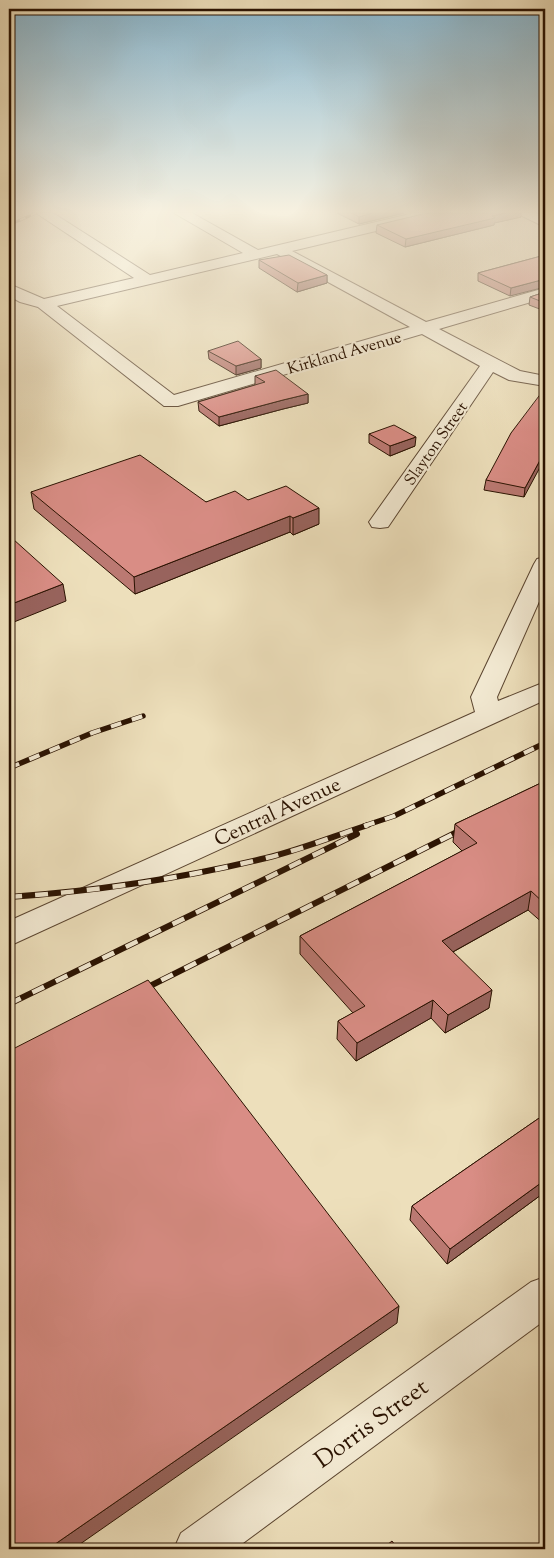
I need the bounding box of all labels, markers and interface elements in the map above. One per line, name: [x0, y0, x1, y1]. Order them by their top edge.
street label: Kirkland Avenue: [285, 327, 404, 382]
street label: Slayton Street: [400, 397, 475, 491]
street label: Central Avenue: [210, 771, 346, 855]
street label: Dorris Street: [308, 1372, 436, 1478]

